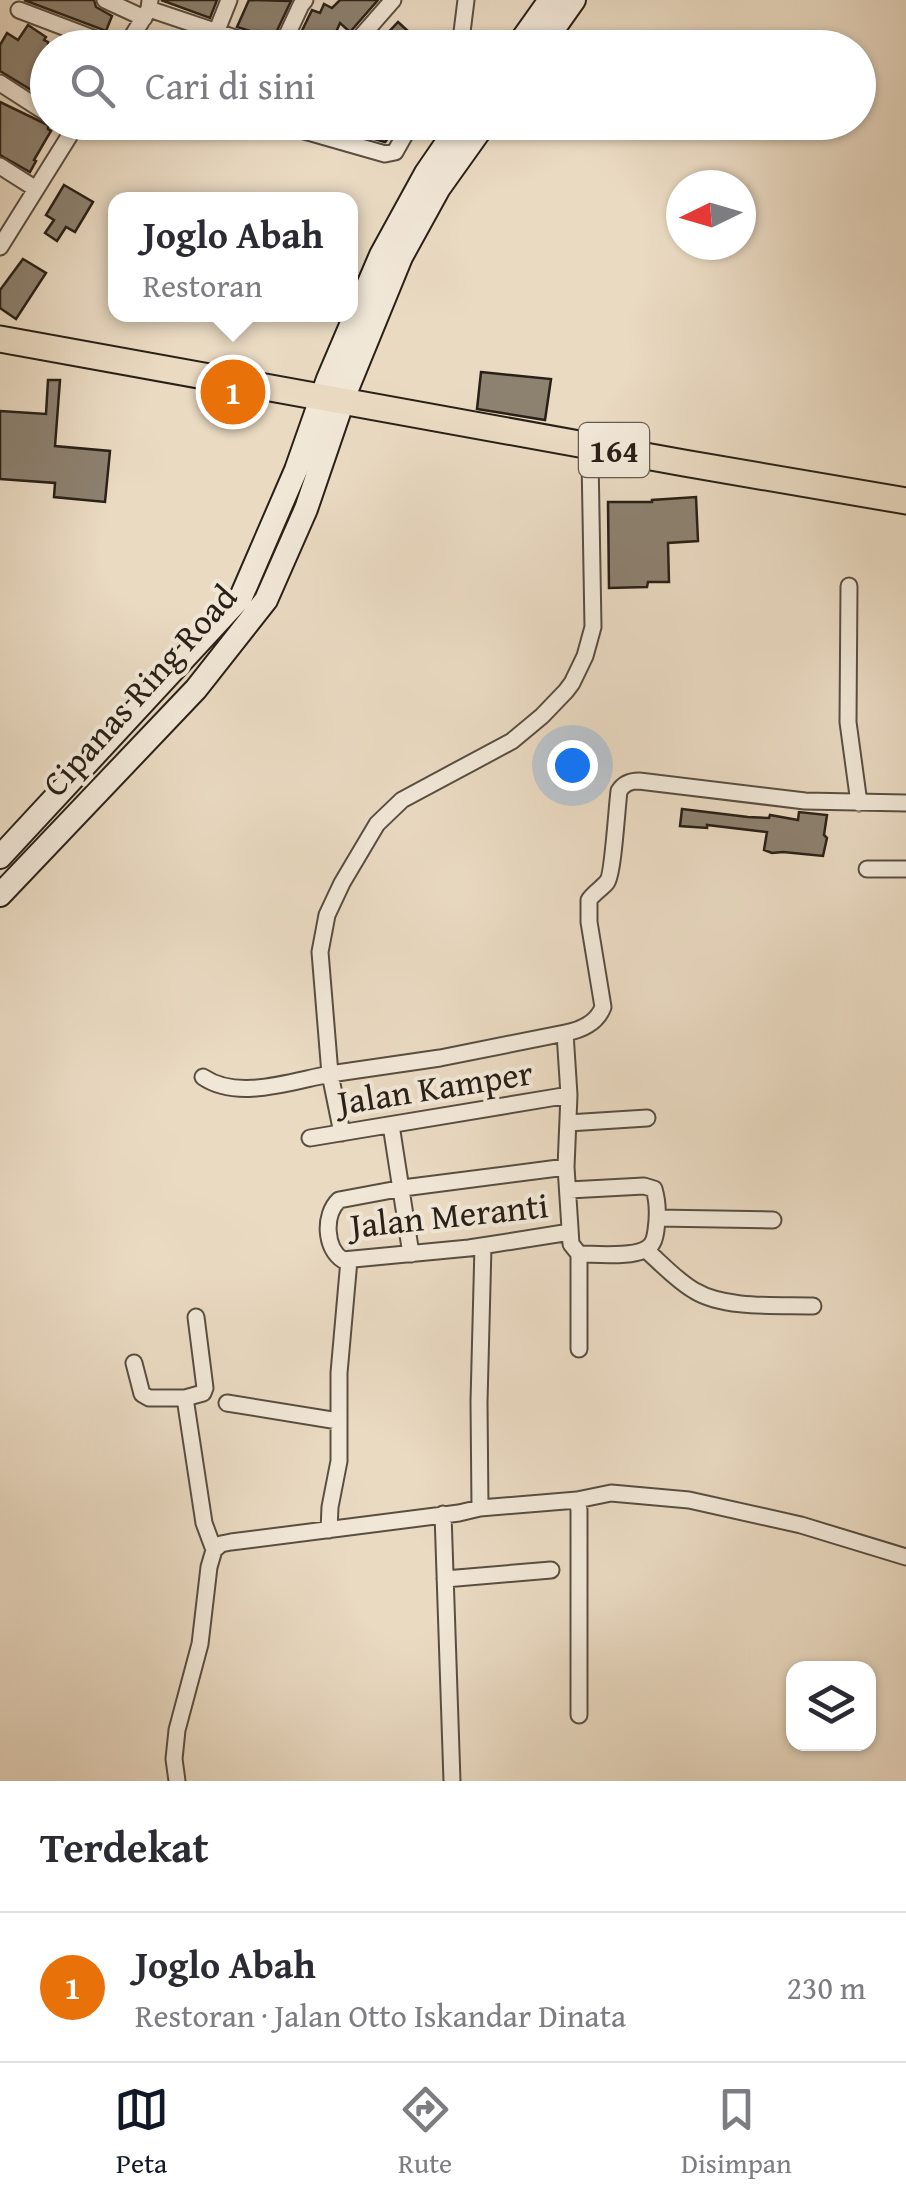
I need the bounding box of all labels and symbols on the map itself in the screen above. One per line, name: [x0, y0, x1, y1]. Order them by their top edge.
north arrow: [666, 170, 756, 260]
pin: 1: [200, 354, 266, 430]
road number: 164: [579, 423, 649, 477]
street label: Cipanas Ring Road: [30, 572, 249, 807]
your location: [547, 740, 598, 791]
street label: Jalan Kamper: [330, 1046, 536, 1128]
street label: Jalan Meranti: [343, 1179, 551, 1251]

